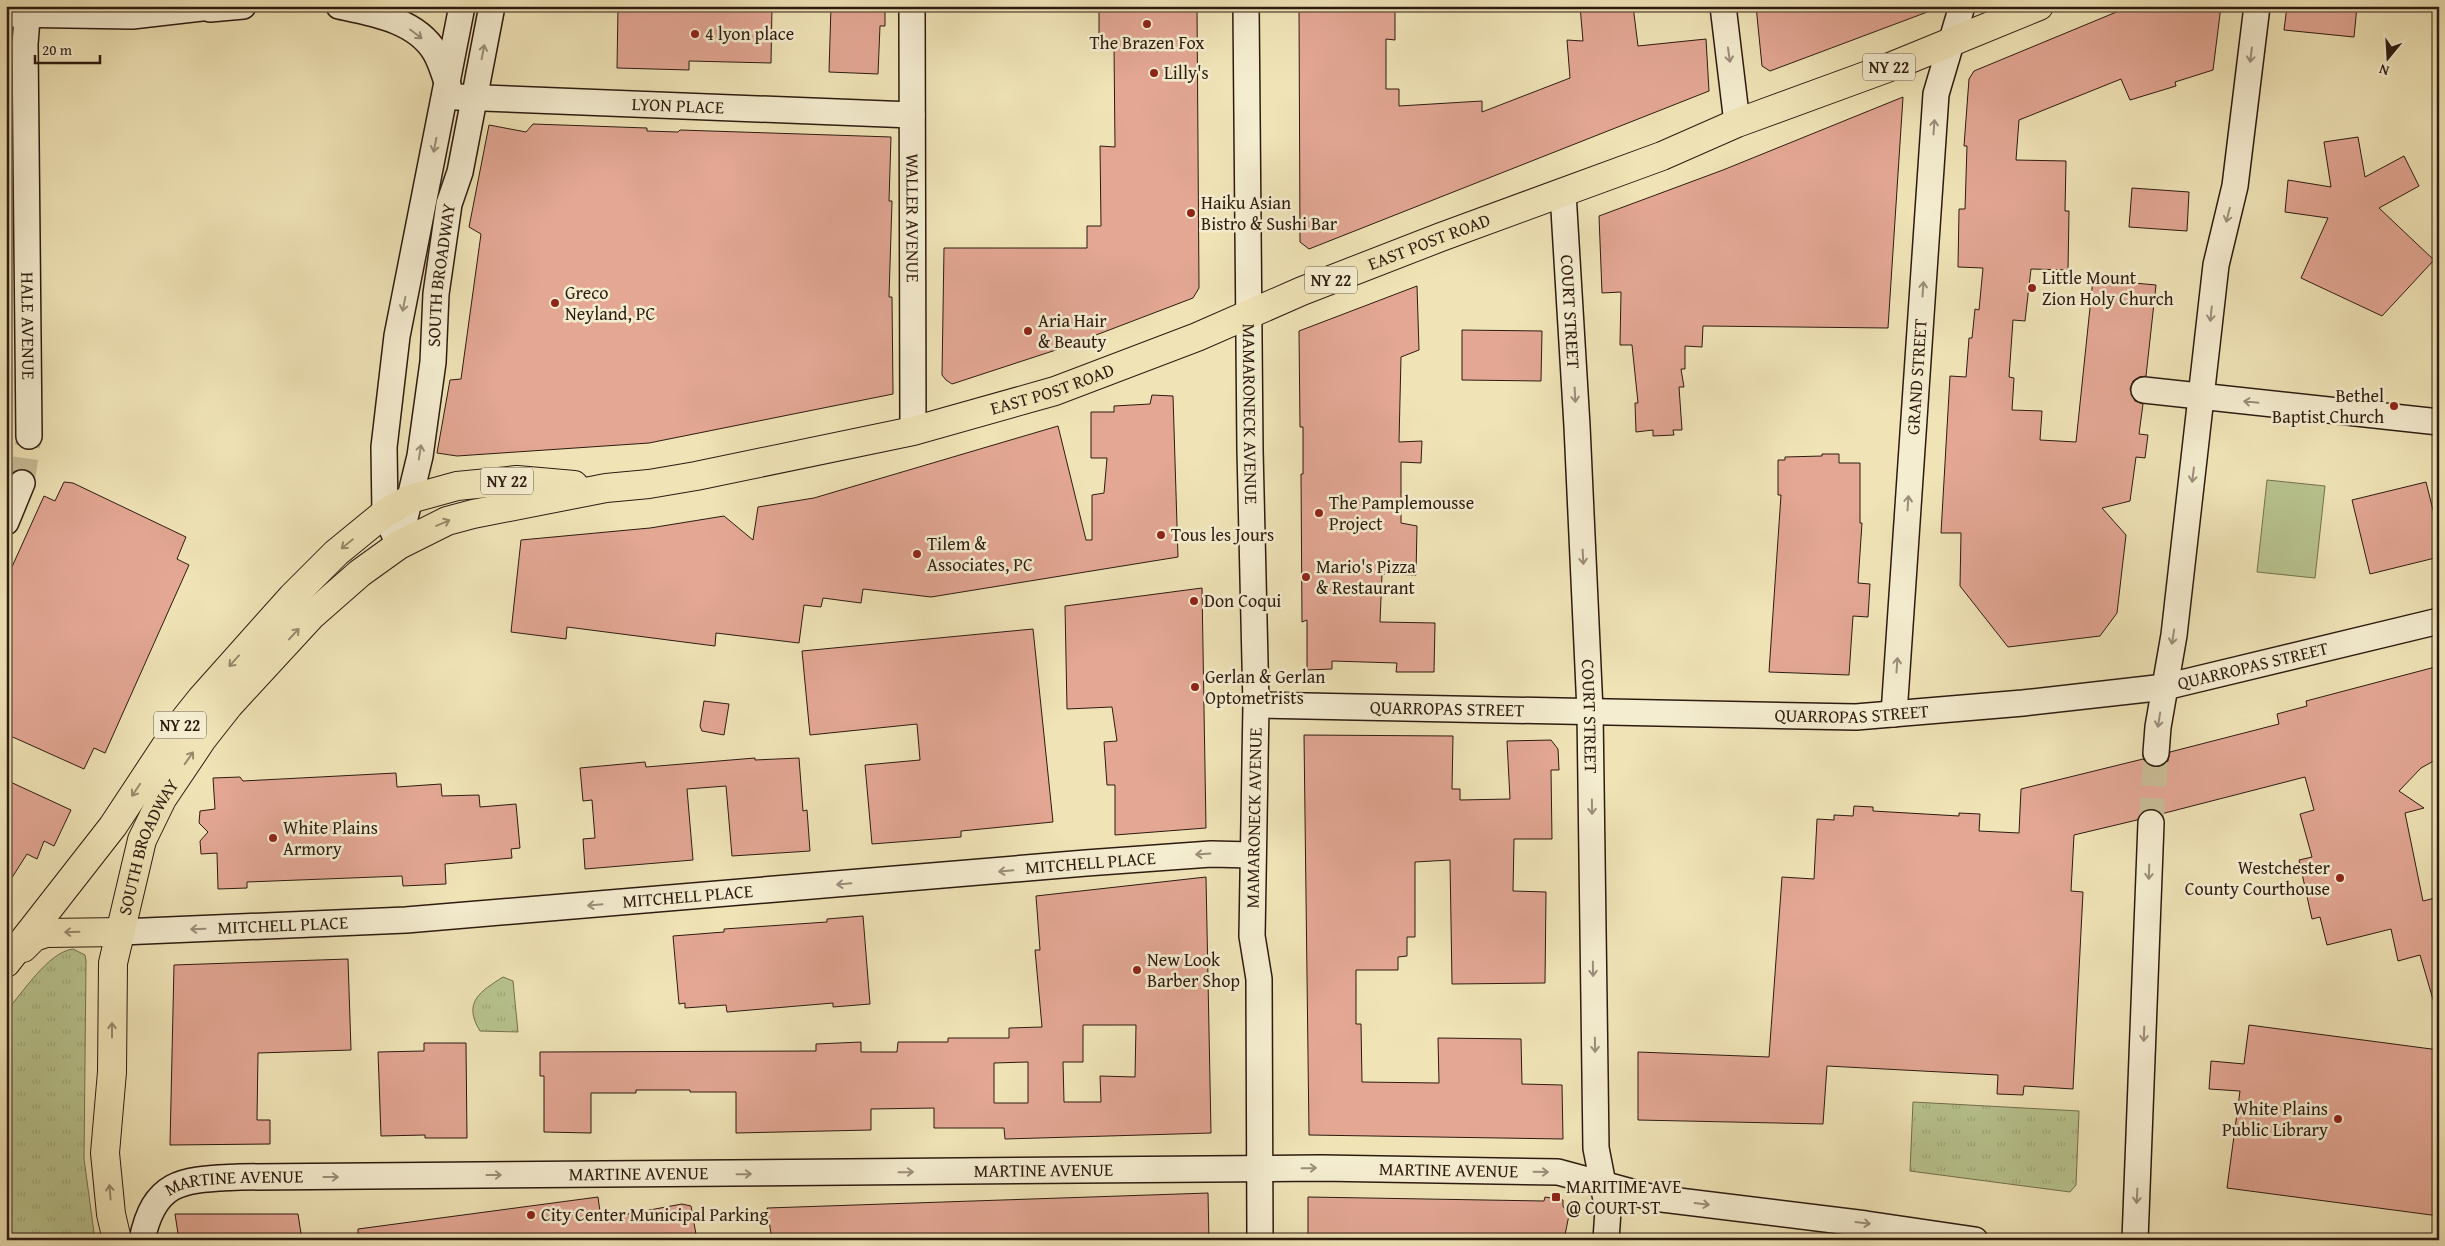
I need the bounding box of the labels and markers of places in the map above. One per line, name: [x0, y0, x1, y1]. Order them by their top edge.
marker: The Brazen Fox: [1141, 18, 1153, 30]
place label: 4 lyon place: [705, 20, 794, 47]
marker: 4 lyon place: [689, 28, 701, 40]
place label: The Brazen Fox: [1089, 29, 1205, 56]
place label: Lilly's: [1164, 59, 1209, 86]
marker: Lilly's: [1148, 67, 1160, 79]
place label: Haiku Asian Bistro & Sushi Bar: [1201, 189, 1338, 237]
marker: Haiku Asian Bistro & Sushi Bar: [1185, 207, 1197, 219]
place label: Little Mount Zion Holy Church: [2042, 264, 2174, 312]
place label: Greco Neyland, PC: [565, 279, 655, 327]
marker: Little Mount Zion Holy Church: [2026, 282, 2038, 294]
marker: Greco Neyland, PC: [549, 297, 561, 309]
place label: Aria Hair & Beauty: [1038, 307, 1107, 355]
marker: Aria Hair & Beauty: [1022, 325, 1034, 337]
place label: Bethel Baptist Church: [2272, 382, 2384, 430]
marker: Bethel Baptist Church: [2388, 400, 2400, 412]
place label: The Pamplemousse Project: [1329, 489, 1474, 537]
marker: The Pamplemousse Project: [1313, 507, 1325, 519]
place label: Tous les Jours: [1171, 521, 1274, 548]
marker: Tous les Jours: [1155, 529, 1167, 541]
place label: Tilem & Associates, PC: [927, 530, 1033, 578]
marker: Tilem & Associates, PC: [911, 548, 923, 560]
place label: Mario's Pizza & Restaurant: [1316, 553, 1416, 601]
marker: Mario's Pizza & Restaurant: [1300, 571, 1312, 583]
place label: Don Coqui: [1204, 587, 1281, 614]
marker: Don Coqui: [1188, 595, 1200, 607]
place label: Gerlan & Gerlan Optometrists: [1205, 663, 1325, 711]
marker: Gerlan & Gerlan Optometrists: [1189, 681, 1201, 693]
place label: White Plains Armory: [283, 814, 378, 862]
marker: White Plains Armory: [267, 832, 279, 844]
place label: Westchester County Courthouse: [2185, 854, 2331, 902]
marker: Westchester County Courthouse: [2334, 872, 2346, 884]
place label: New Look Barber Shop: [1147, 946, 1240, 994]
marker: New Look Barber Shop: [1131, 964, 1143, 976]
place label: White Plains Public Library: [2222, 1095, 2328, 1143]
marker: White Plains Public Library: [2332, 1113, 2344, 1125]
place label: MARITIME AVE @ COURT ST: [1566, 1173, 1681, 1221]
marker: MARITIME AVE @ COURT ST: [1550, 1191, 1562, 1203]
place label: City Center Municipal Parking: [541, 1201, 768, 1228]
marker: City Center Municipal Parking: [525, 1209, 537, 1221]

